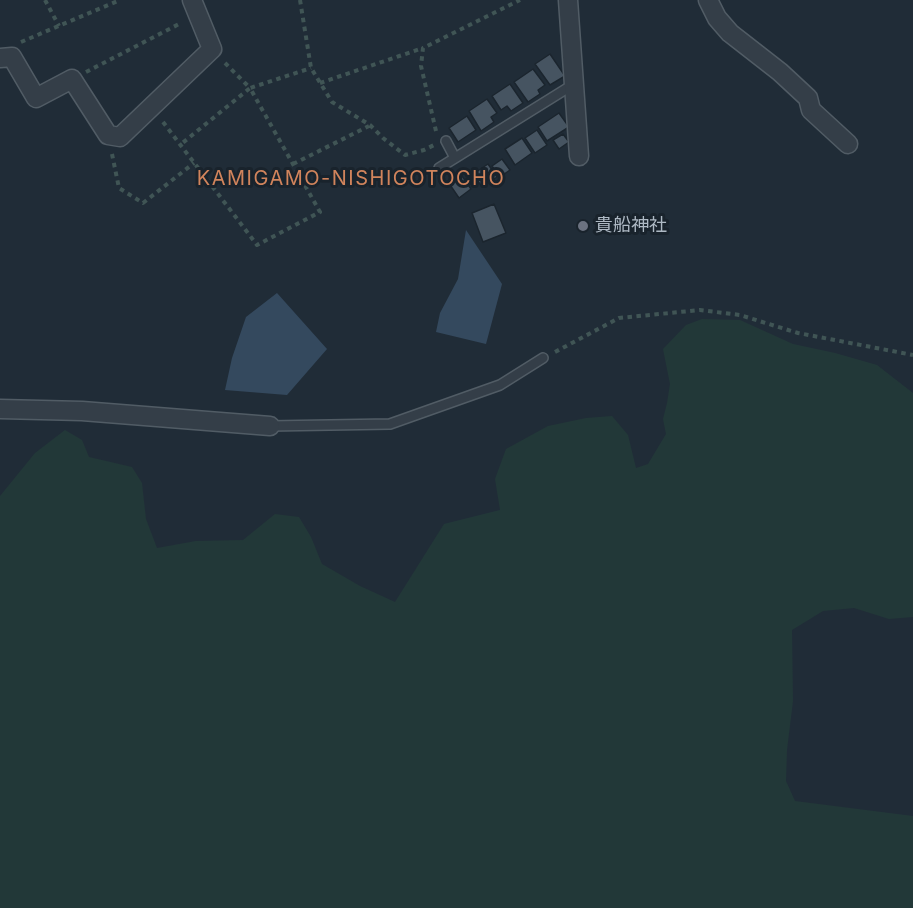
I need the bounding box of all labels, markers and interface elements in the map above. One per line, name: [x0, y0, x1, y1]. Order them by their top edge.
district label: KAMIGAMO-NISHIGOTOCHO: [197, 167, 505, 191]
place label: 貴船神社: [595, 215, 667, 237]
marker: 貴船神社: [576, 219, 590, 233]

